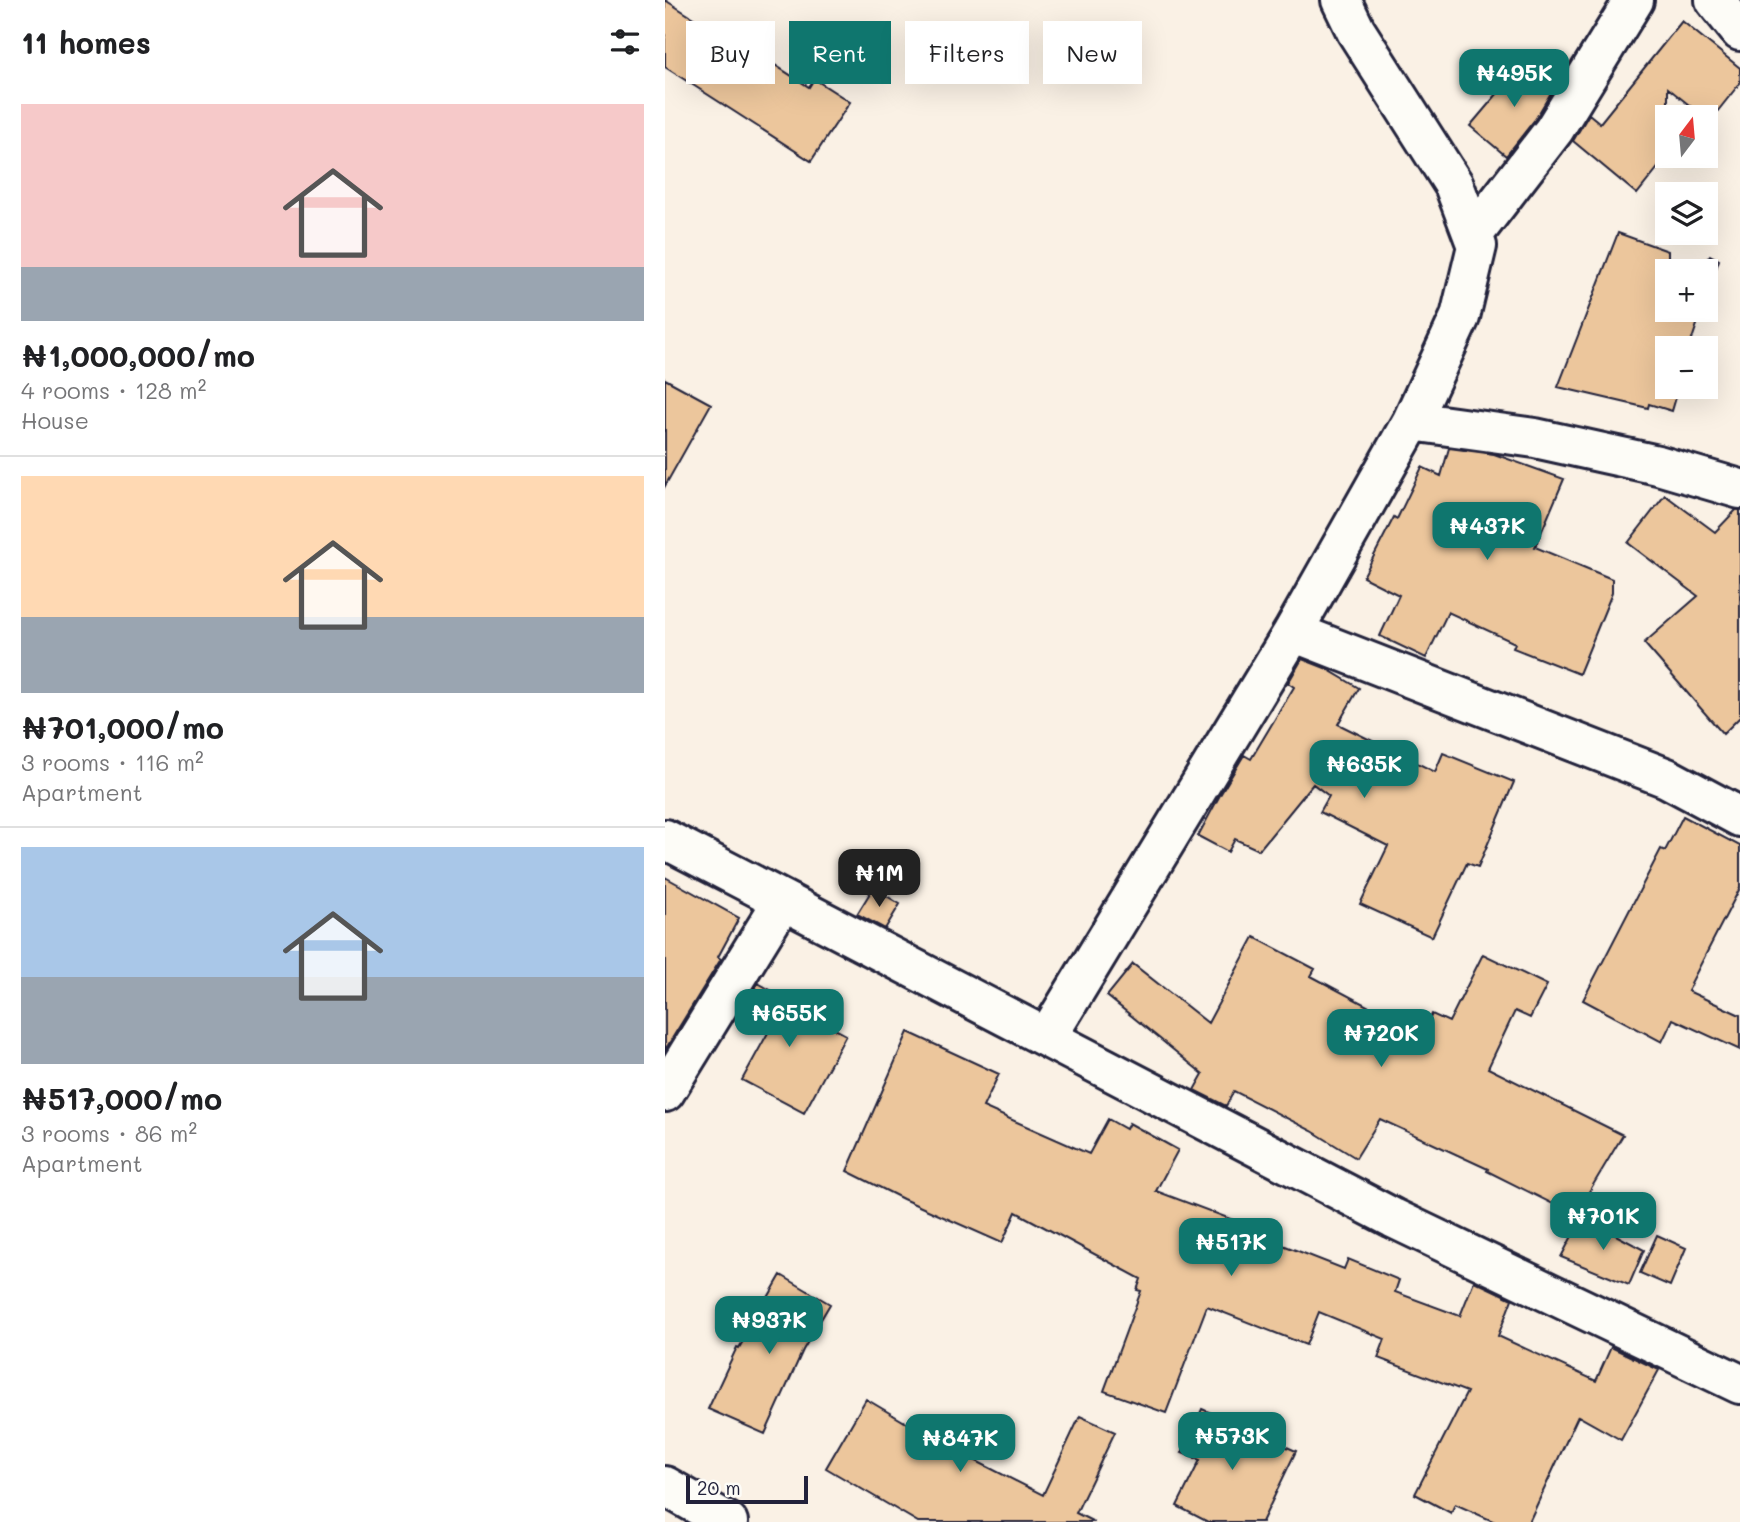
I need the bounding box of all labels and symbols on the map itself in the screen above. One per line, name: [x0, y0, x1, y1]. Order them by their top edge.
pin: ₦495K: [1465, 50, 1563, 109]
north arrow: [1655, 105, 1719, 168]
pin: ₦437K: [1438, 503, 1536, 562]
pin: ₦635K: [1315, 740, 1413, 800]
pin: ₦1M: [845, 850, 913, 909]
pin: ₦655K: [740, 990, 838, 1049]
pin: ₦720K: [1332, 1010, 1430, 1069]
pin: ₦701K: [1554, 1192, 1652, 1252]
pin: ₦517K: [1182, 1218, 1280, 1278]
pin: ₦937K: [720, 1296, 818, 1356]
pin: ₦573K: [1183, 1412, 1281, 1472]
pin: ₦847K: [911, 1414, 1009, 1474]
scale bar: [686, 1473, 809, 1505]

